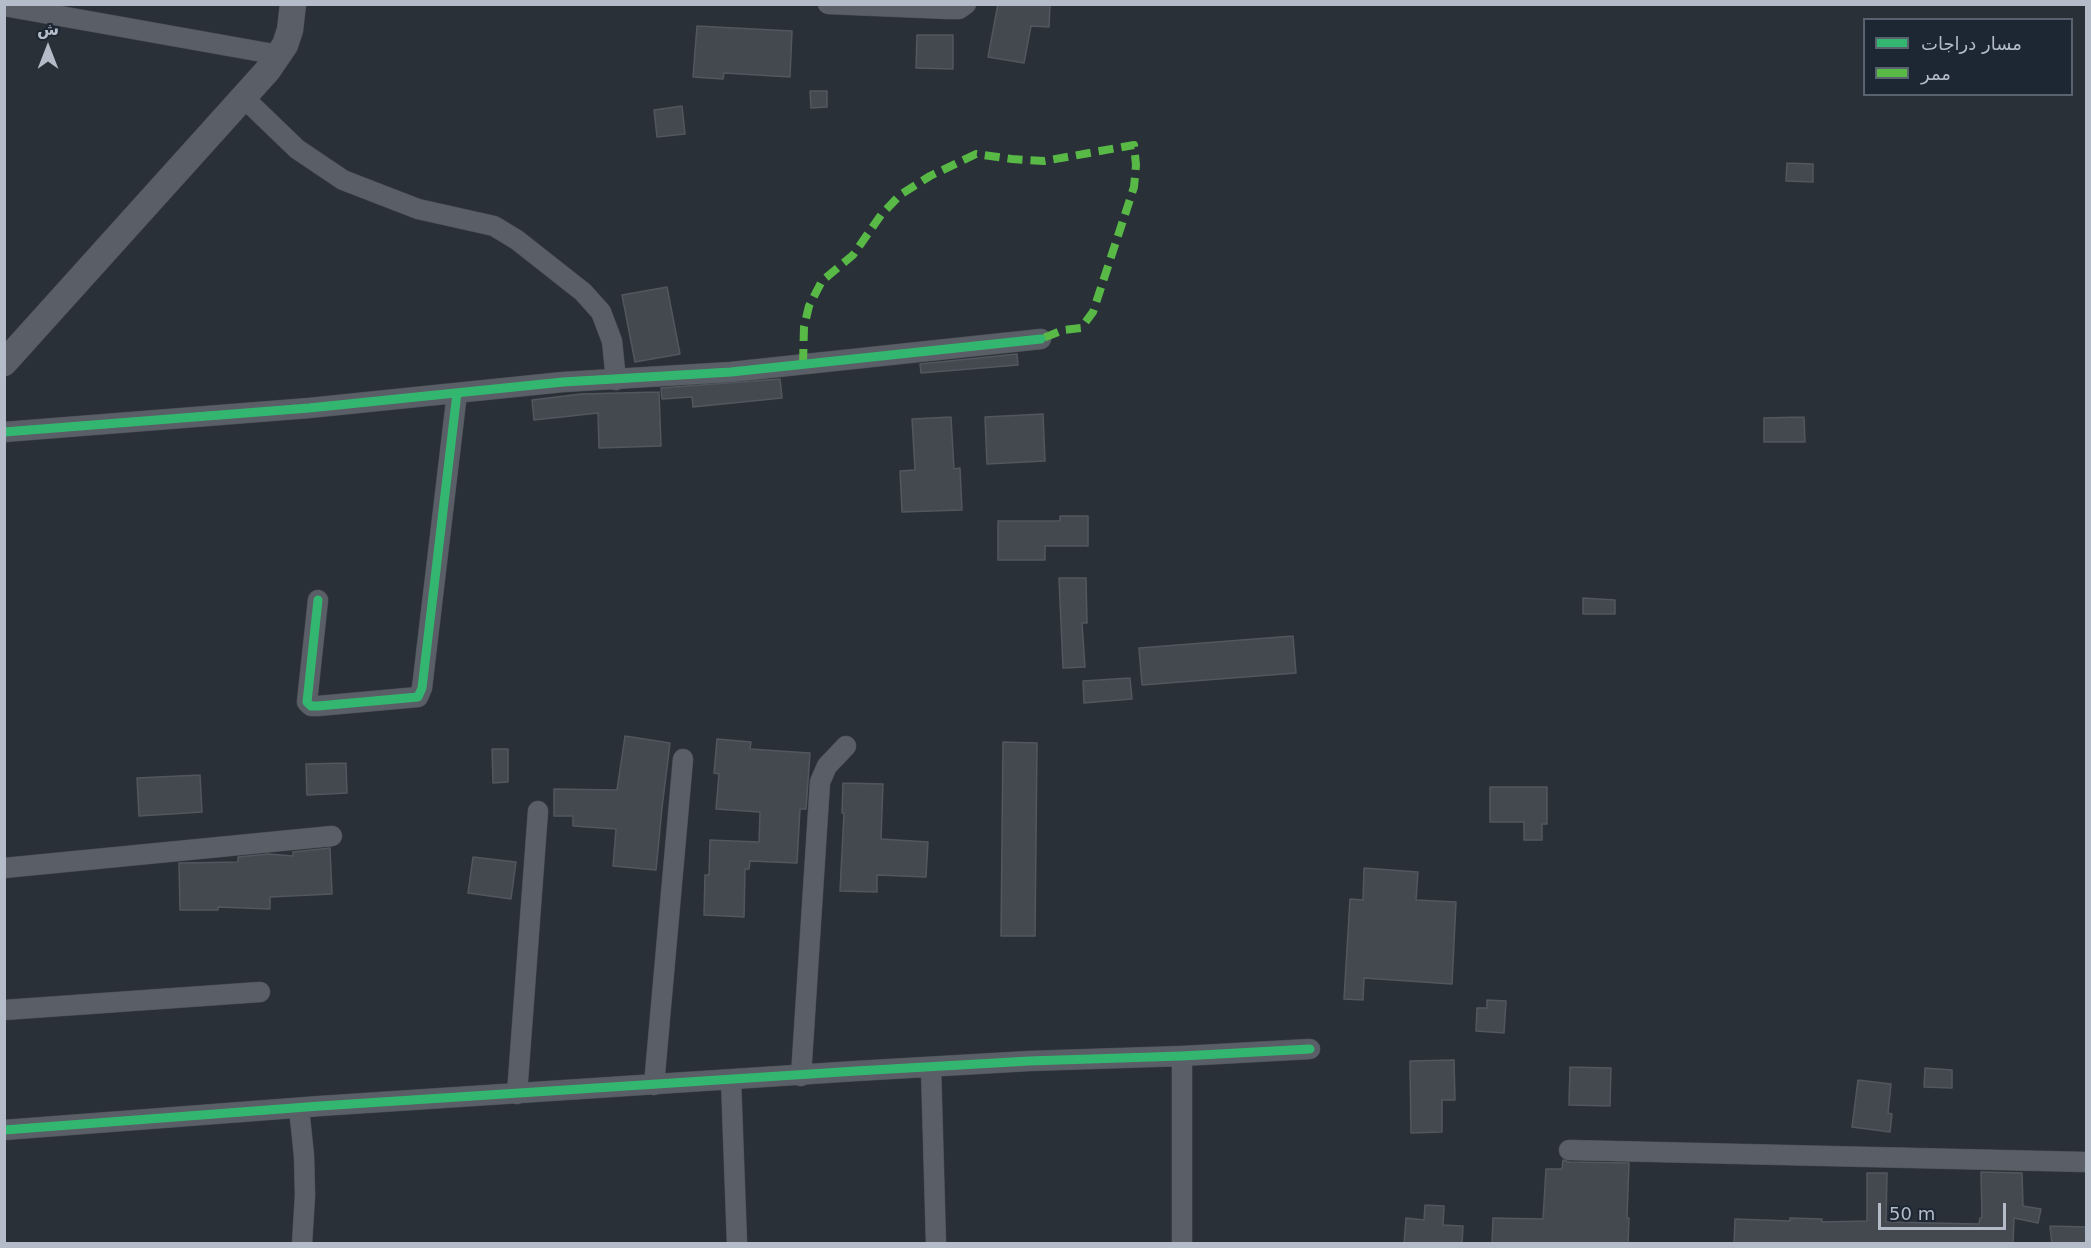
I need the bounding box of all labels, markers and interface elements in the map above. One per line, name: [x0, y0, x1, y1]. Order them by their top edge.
north arrow: [18, 18, 78, 78]
legend: [1863, 18, 2073, 96]
text: ش: [37, 20, 59, 39]
text: مسار دراجات: [1921, 33, 2022, 54]
text: ممر: [1921, 63, 1951, 84]
scale bar: [1881, 1191, 2008, 1229]
text: 50 m: [1889, 1203, 1935, 1224]

